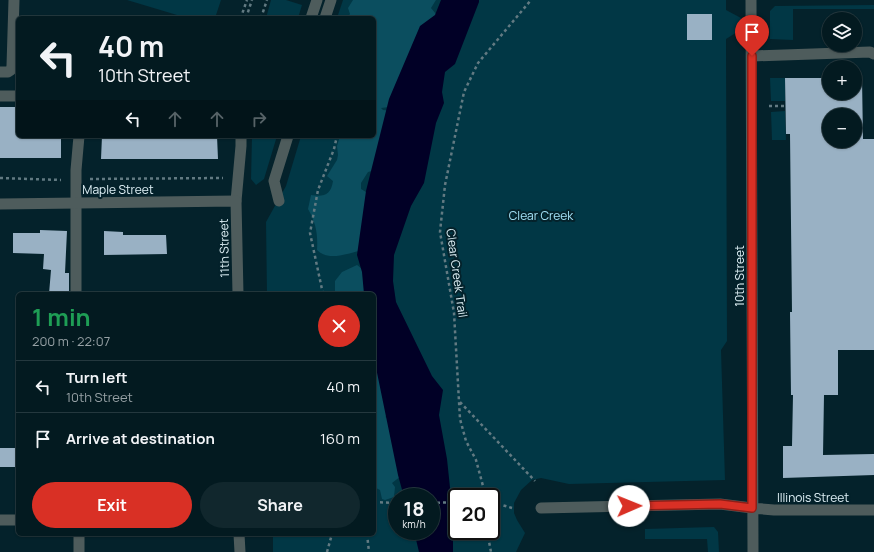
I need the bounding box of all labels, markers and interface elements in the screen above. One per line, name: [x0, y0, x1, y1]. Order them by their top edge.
map controls: [822, 12, 862, 148]
button: layers: [822, 12, 862, 52]
pin: [735, 15, 769, 56]
icon: arrive: [741, 21, 763, 43]
text: 40 m: [98, 27, 164, 65]
icon: left: [32, 32, 84, 84]
button: +: [822, 60, 862, 100]
text: 10th Street: [98, 63, 190, 87]
icon: left: [122, 108, 144, 130]
icon: ahead: [164, 108, 186, 130]
icon: ahead: [206, 108, 228, 130]
icon: right: [248, 108, 270, 130]
button: −: [822, 108, 862, 148]
street label: Maple Street: [82, 181, 154, 198]
park label: Clear Creek: [509, 207, 574, 224]
street label: 11th Street: [215, 218, 233, 278]
street label: Clear Creek Trail: [442, 227, 472, 319]
street label: 10th Street: [731, 245, 748, 307]
text: 1 min: [32, 300, 91, 333]
button: close: [318, 305, 360, 347]
text: 200 m · 22:07: [32, 332, 110, 350]
text: Turn left: [66, 367, 128, 388]
icon: left: [32, 376, 54, 398]
text: 40 m: [326, 376, 360, 397]
text: 10th Street: [66, 388, 133, 406]
icon: arrive: [32, 428, 54, 450]
text: Arrive at destination: [66, 428, 215, 449]
text: 160 m: [320, 428, 360, 449]
button: Exit: [32, 482, 192, 528]
button: Share: [200, 482, 360, 528]
position arrow: [608, 485, 650, 527]
speed limit sign: 20: [448, 488, 500, 540]
street label: Illinois Street: [777, 489, 849, 506]
text: 18: [403, 495, 425, 522]
text: km/h: [402, 517, 426, 531]

